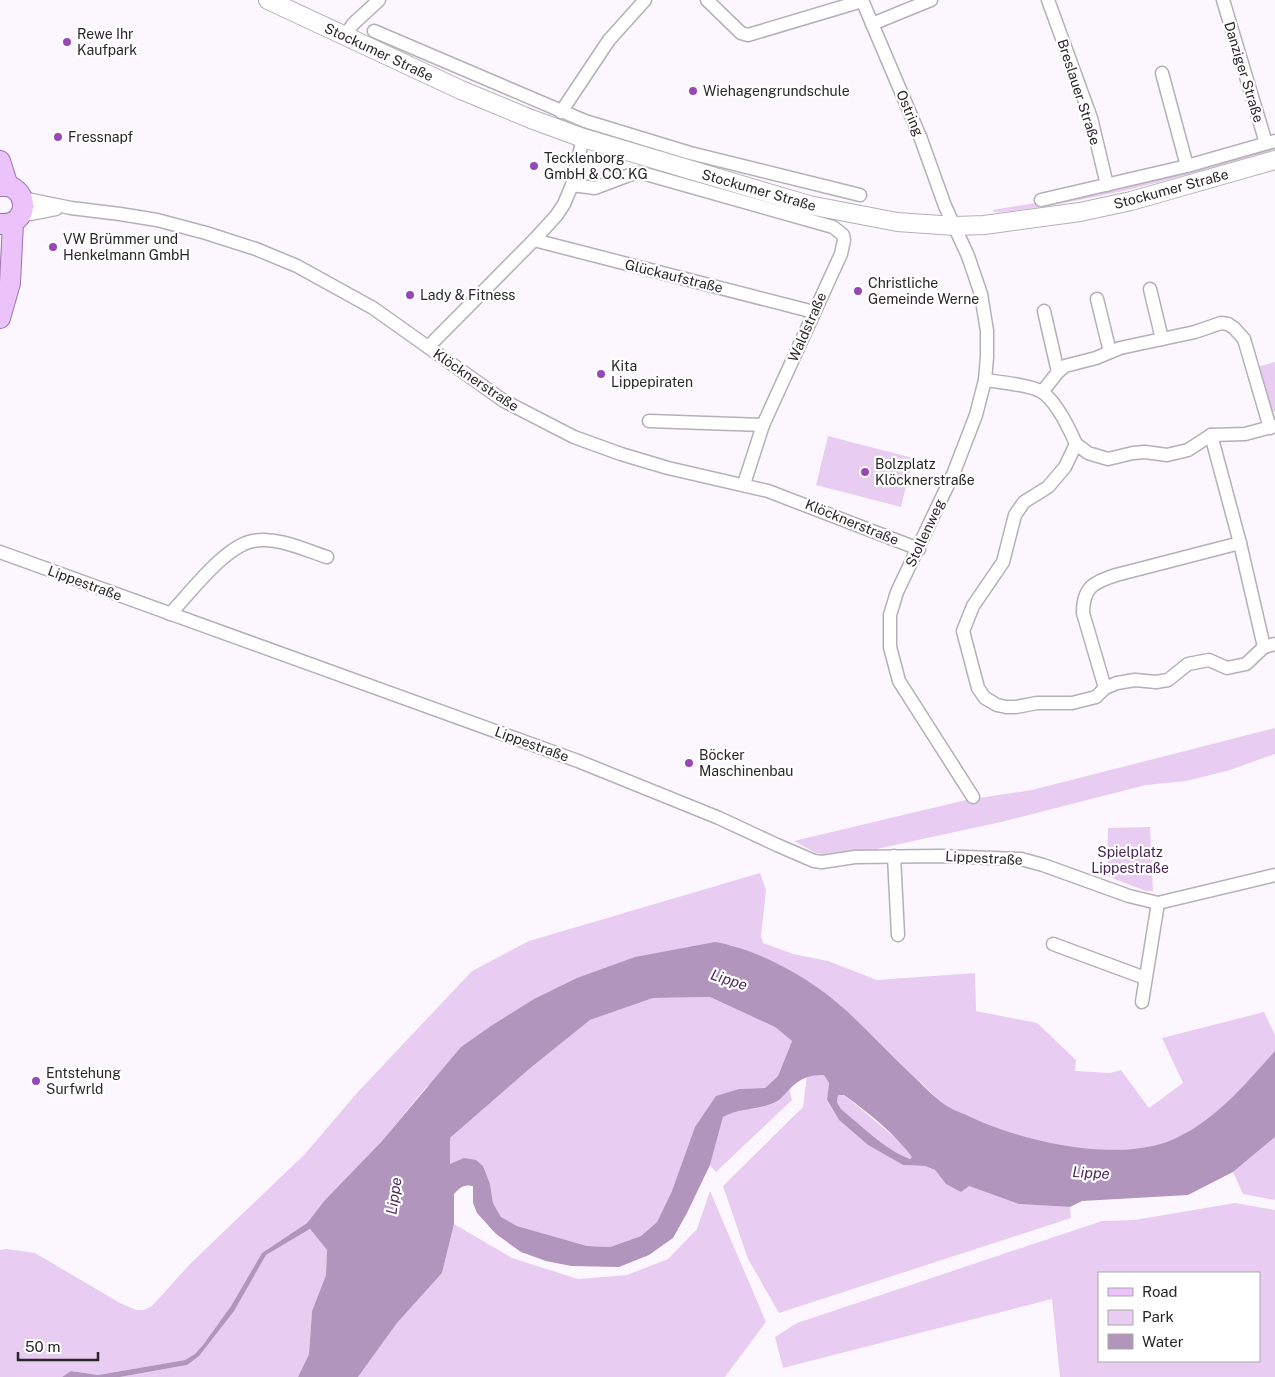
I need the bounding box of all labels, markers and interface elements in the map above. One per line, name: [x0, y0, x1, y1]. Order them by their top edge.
street label: Stockumer Straße: [322, 20, 436, 84]
street label: Danziger Straße: [1221, 20, 1267, 124]
place label: Rewe Ihr Kaufpark: [77, 26, 137, 58]
marker: Rewe Ihr Kaufpark: [61, 36, 73, 48]
street label: Breslauer Straße: [1054, 37, 1104, 147]
place label: Wiehagengrundschule: [703, 83, 850, 99]
marker: Wiehagengrundschule: [687, 85, 699, 97]
street label: Ostring: [893, 88, 927, 139]
place label: Fressnapf: [68, 129, 134, 145]
marker: Fressnapf: [52, 131, 64, 143]
place label: Tecklenborg GmbH & CO. KG: [544, 150, 648, 182]
marker: Tecklenborg GmbH & CO. KG: [528, 160, 540, 172]
street label: Stockumer Straße: [700, 166, 818, 214]
street label: Stockumer Straße: [1112, 166, 1230, 212]
place label: VW Brümmer und Henkelmann GmbH: [63, 231, 190, 263]
marker: VW Brümmer und Henkelmann GmbH: [47, 241, 59, 253]
street label: Glückaufstraße: [623, 256, 725, 296]
place label: Christliche Gemeinde Werne: [868, 275, 979, 307]
marker: Christliche Gemeinde Werne: [852, 285, 864, 297]
place label: Lady & Fitness: [420, 287, 515, 303]
marker: Lady & Fitness: [404, 289, 416, 301]
street label: Waldstraße: [785, 290, 829, 364]
street label: Klöcknerstraße: [430, 345, 522, 415]
place label: Kita Lippepiraten: [611, 358, 693, 390]
marker: Kita Lippepiraten: [595, 368, 607, 380]
place label: Bolzplatz Klöcknerstraße: [875, 456, 975, 488]
marker: Bolzplatz Klöcknerstraße: [859, 466, 871, 478]
street label: Klöcknerstraße: [803, 496, 901, 548]
street label: Stollenweg: [902, 496, 948, 570]
street label: Lippestraße: [46, 562, 124, 604]
street label: Lippestraße: [493, 723, 571, 765]
place label: Böcker Maschinenbau: [699, 747, 793, 779]
marker: Böcker Maschinenbau: [683, 757, 695, 769]
park label: Spielplatz Lippestraße: [1091, 844, 1169, 876]
street label: Lippestraße: [945, 848, 1023, 868]
water label: Lippe: [709, 966, 750, 993]
place label: Entstehung Surfwrld: [46, 1065, 121, 1097]
marker: Entstehung Surfwrld: [30, 1075, 42, 1087]
water label: Lippe: [1072, 1163, 1110, 1182]
water label: Lippe: [382, 1176, 405, 1216]
legend: [1098, 1272, 1260, 1362]
text: Road: [1142, 1283, 1178, 1300]
text: Park: [1142, 1308, 1174, 1325]
scale bar: [18, 1330, 98, 1362]
text: Water: [1142, 1333, 1184, 1350]
text: 50 m: [25, 1338, 60, 1355]

